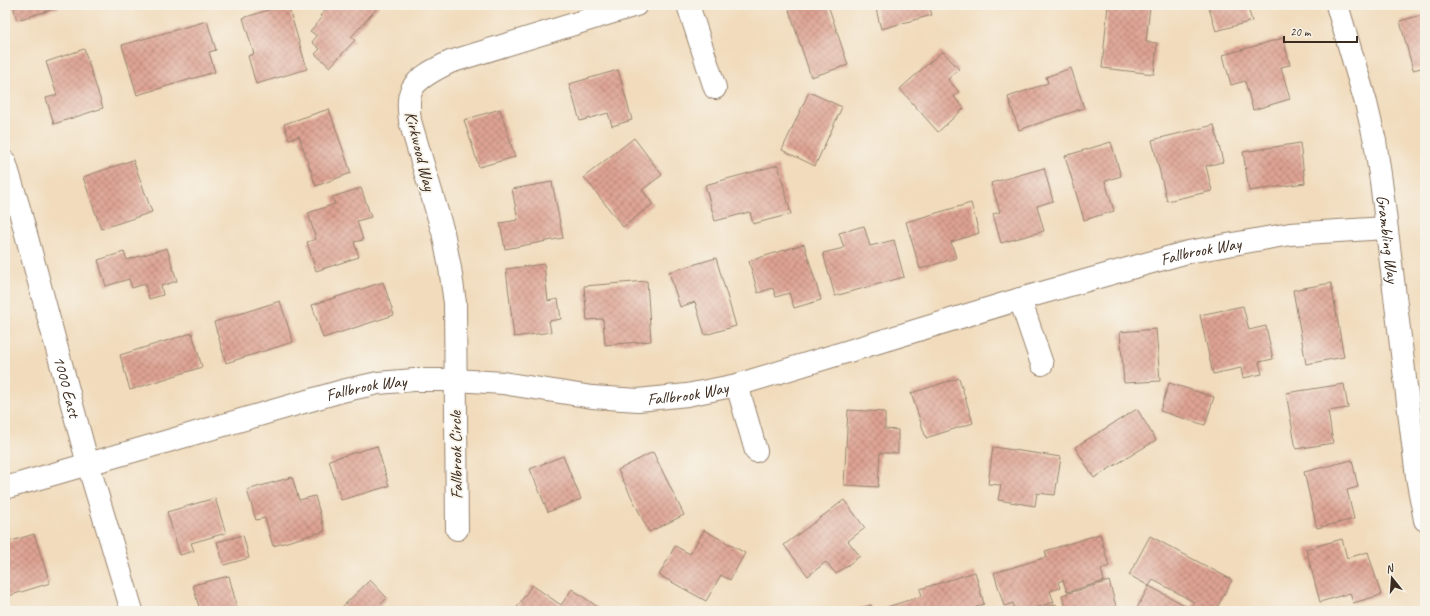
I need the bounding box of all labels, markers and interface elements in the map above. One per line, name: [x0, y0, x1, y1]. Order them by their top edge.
scale bar: [1284, 18, 1357, 44]
text: 20 m: [1290, 24, 1312, 40]
street label: Kirkwood Way: [400, 109, 440, 194]
street label: Grambling Way: [1372, 194, 1404, 285]
street label: Fallbrook Way: [1158, 232, 1244, 270]
street label: 1000 East: [49, 354, 86, 422]
street label: Fallbrook Way: [323, 370, 408, 406]
street label: Fallbrook Way: [646, 376, 731, 410]
street label: Fallbrook Circle: [445, 409, 467, 499]
north arrow: [1372, 558, 1412, 598]
text: N: [1384, 560, 1396, 576]

